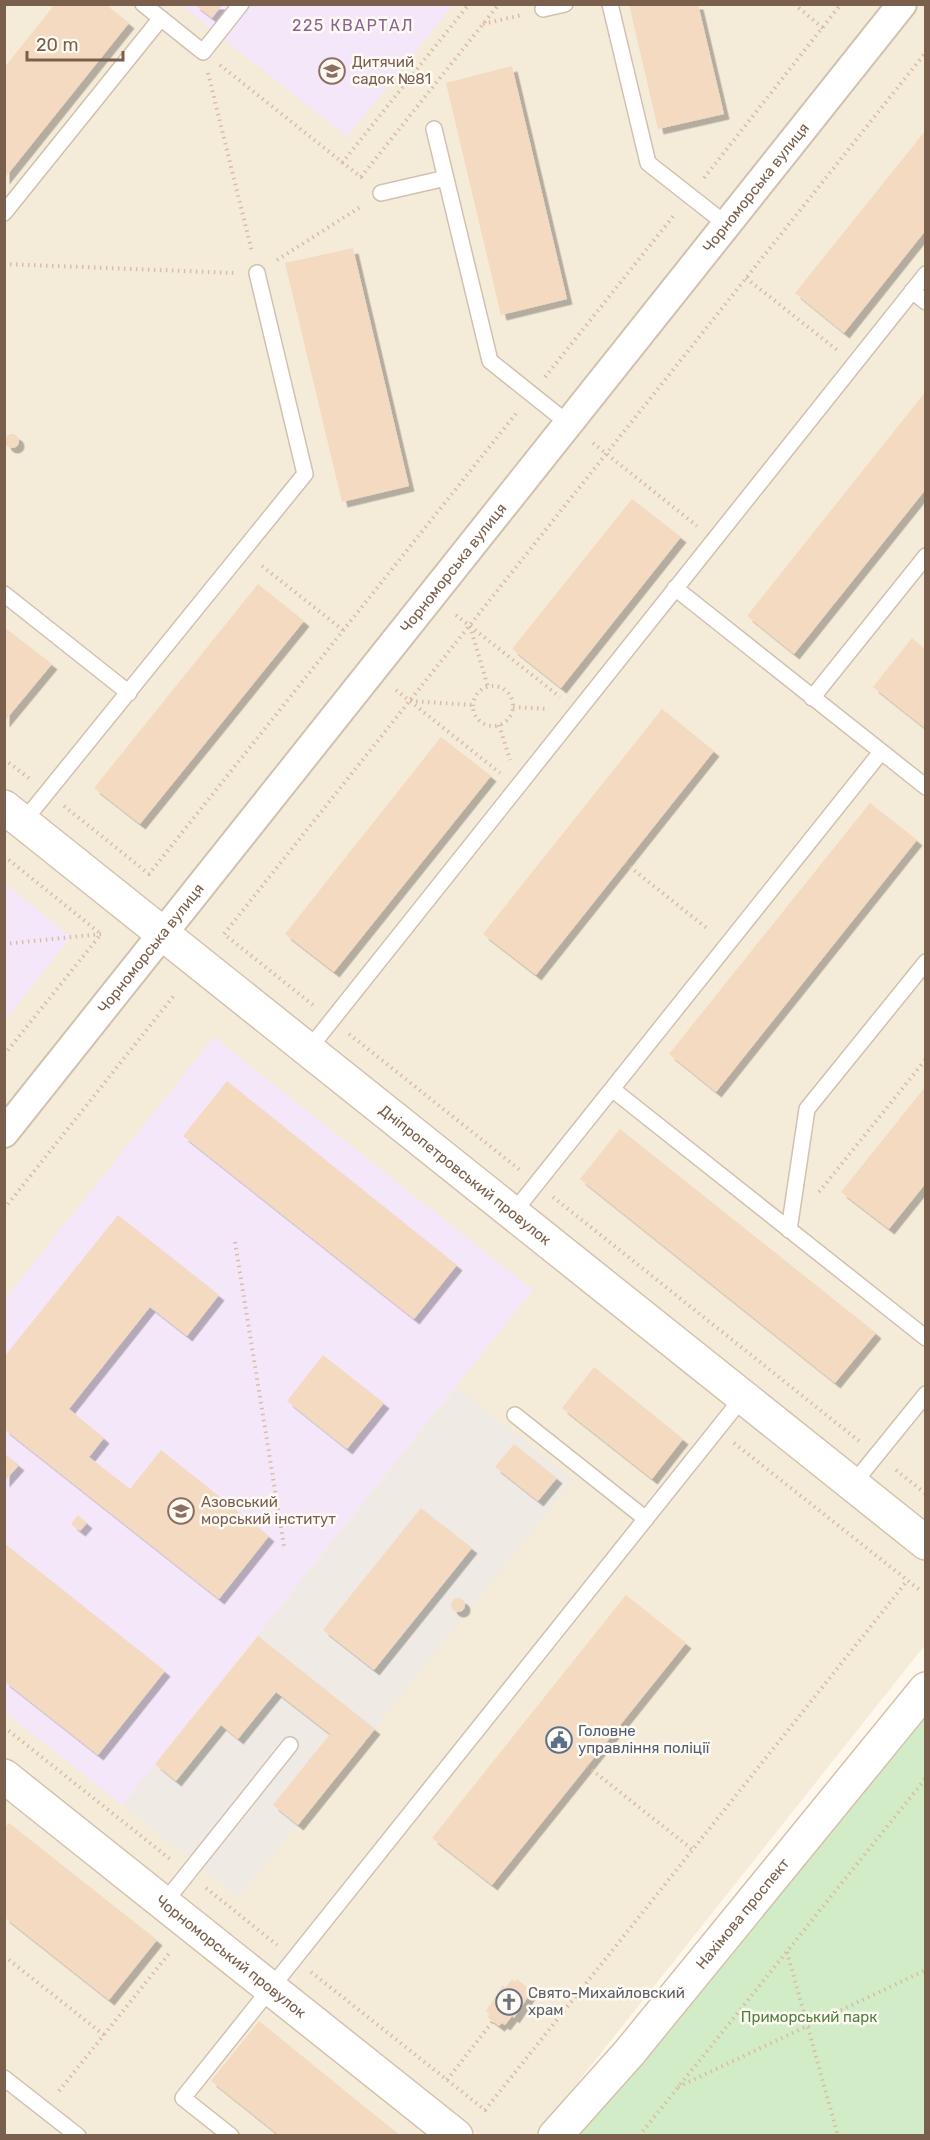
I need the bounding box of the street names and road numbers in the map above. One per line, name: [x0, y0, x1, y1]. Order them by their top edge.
street label: Чорноморська вулиця: [699, 119, 813, 256]
street label: Чорноморська вулиця: [397, 500, 510, 636]
street label: Чорноморська вулиця: [94, 880, 208, 1017]
street label: Дніпропетровський провулок: [376, 1101, 555, 1249]
street label: Нахімова проспект: [692, 1854, 793, 1973]
street label: Чорноморський провулок: [152, 1891, 310, 2022]

